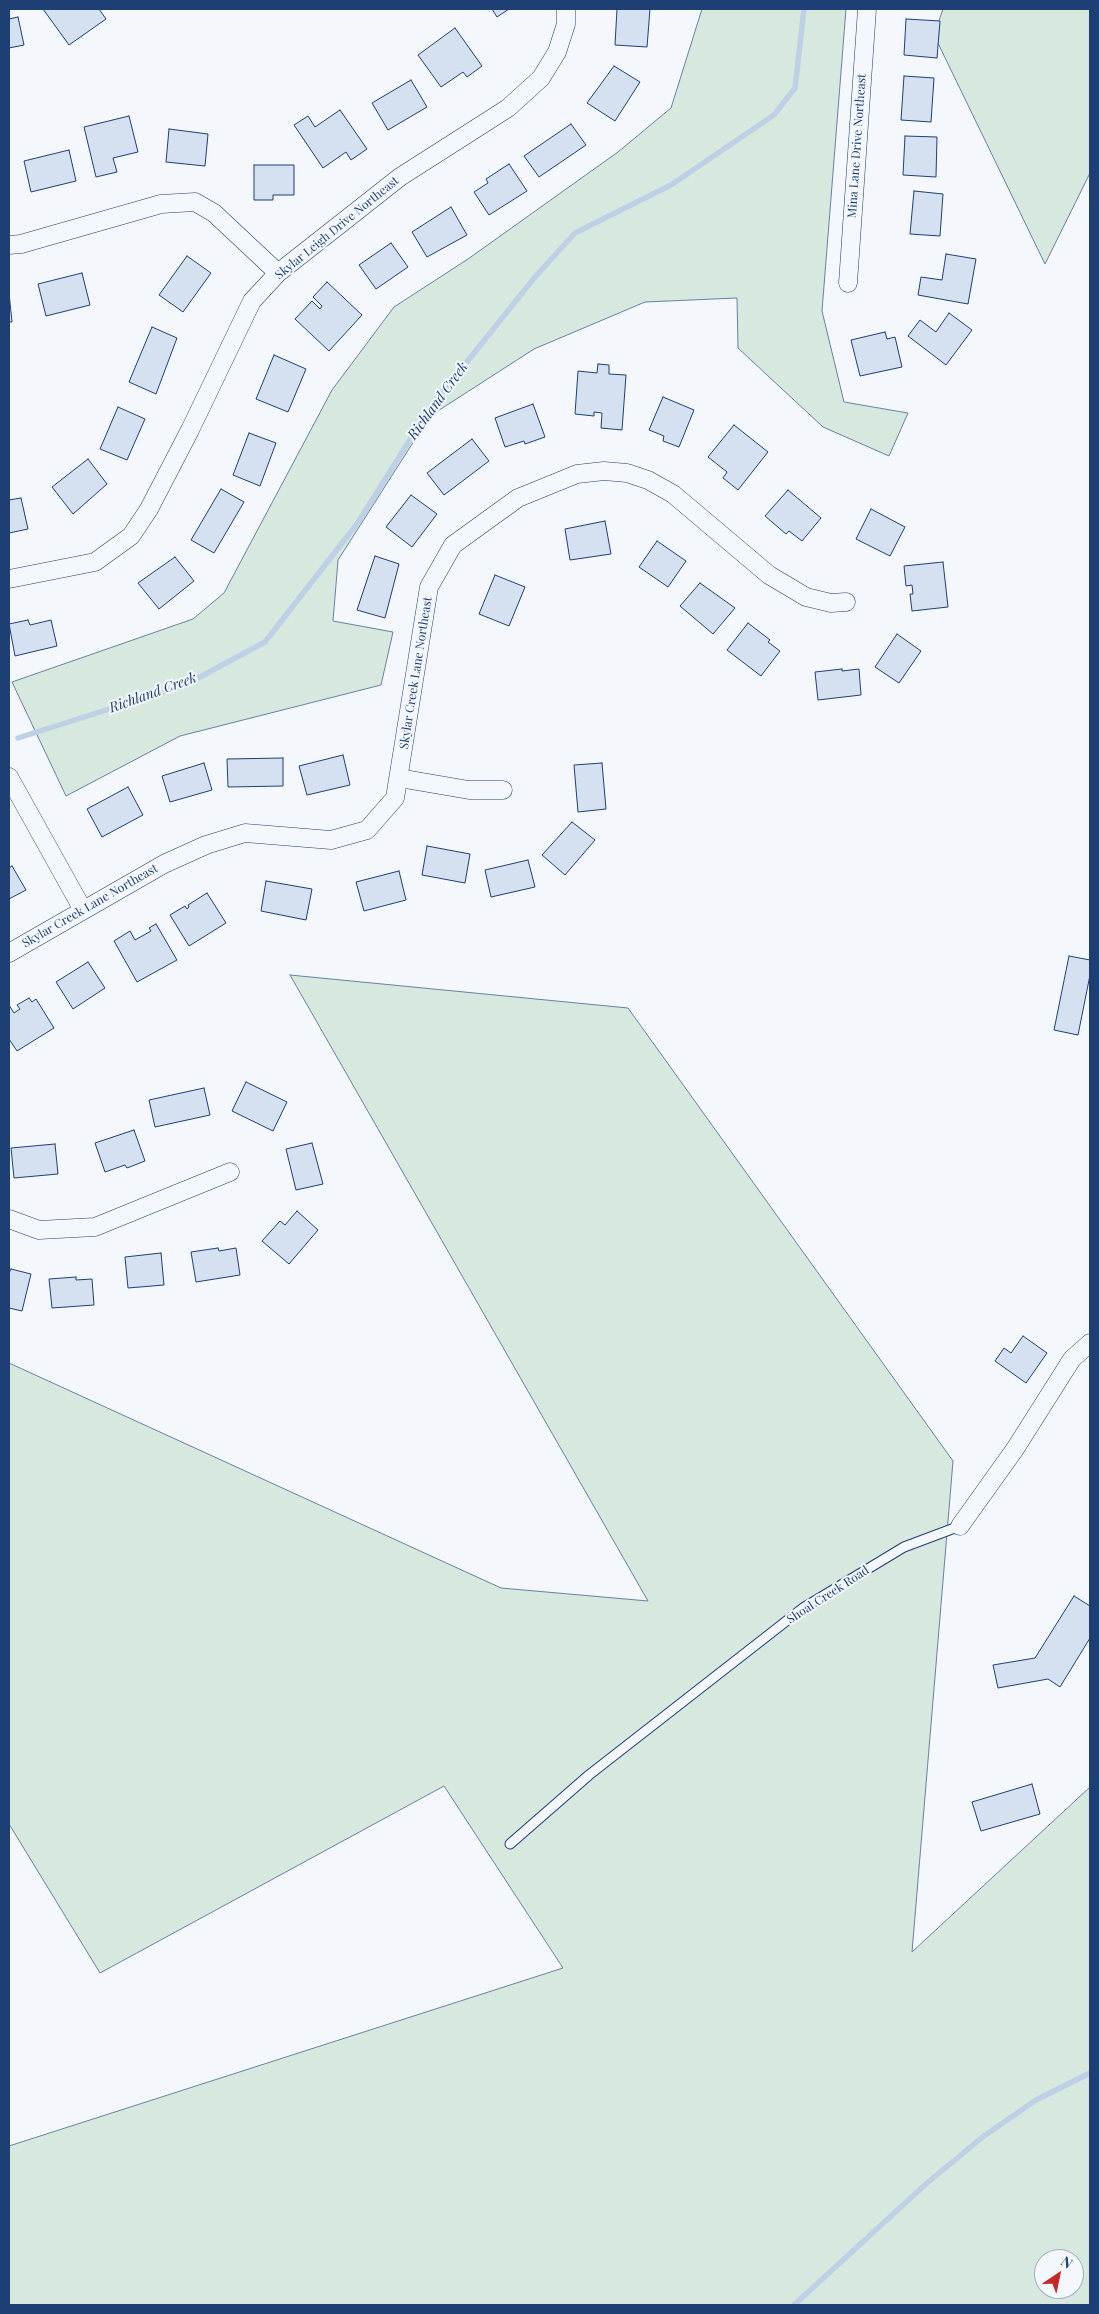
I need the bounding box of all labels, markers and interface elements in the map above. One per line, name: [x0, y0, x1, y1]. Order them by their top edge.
street label: Mina Lane Drive Northeast: [845, 73, 869, 219]
street label: Skylar Leigh Drive Northeast: [272, 174, 402, 282]
water label: Richland Creek: [404, 359, 472, 443]
street label: Skylar Creek Lane Northeast: [397, 596, 435, 750]
water label: Richland Creek: [107, 669, 199, 717]
street label: Skylar Creek Lane Northeast: [20, 861, 160, 951]
street label: Shoal Creek Road: [784, 1563, 872, 1627]
north arrow: [1034, 2249, 1084, 2299]
text: N: [1058, 2251, 1077, 2273]

